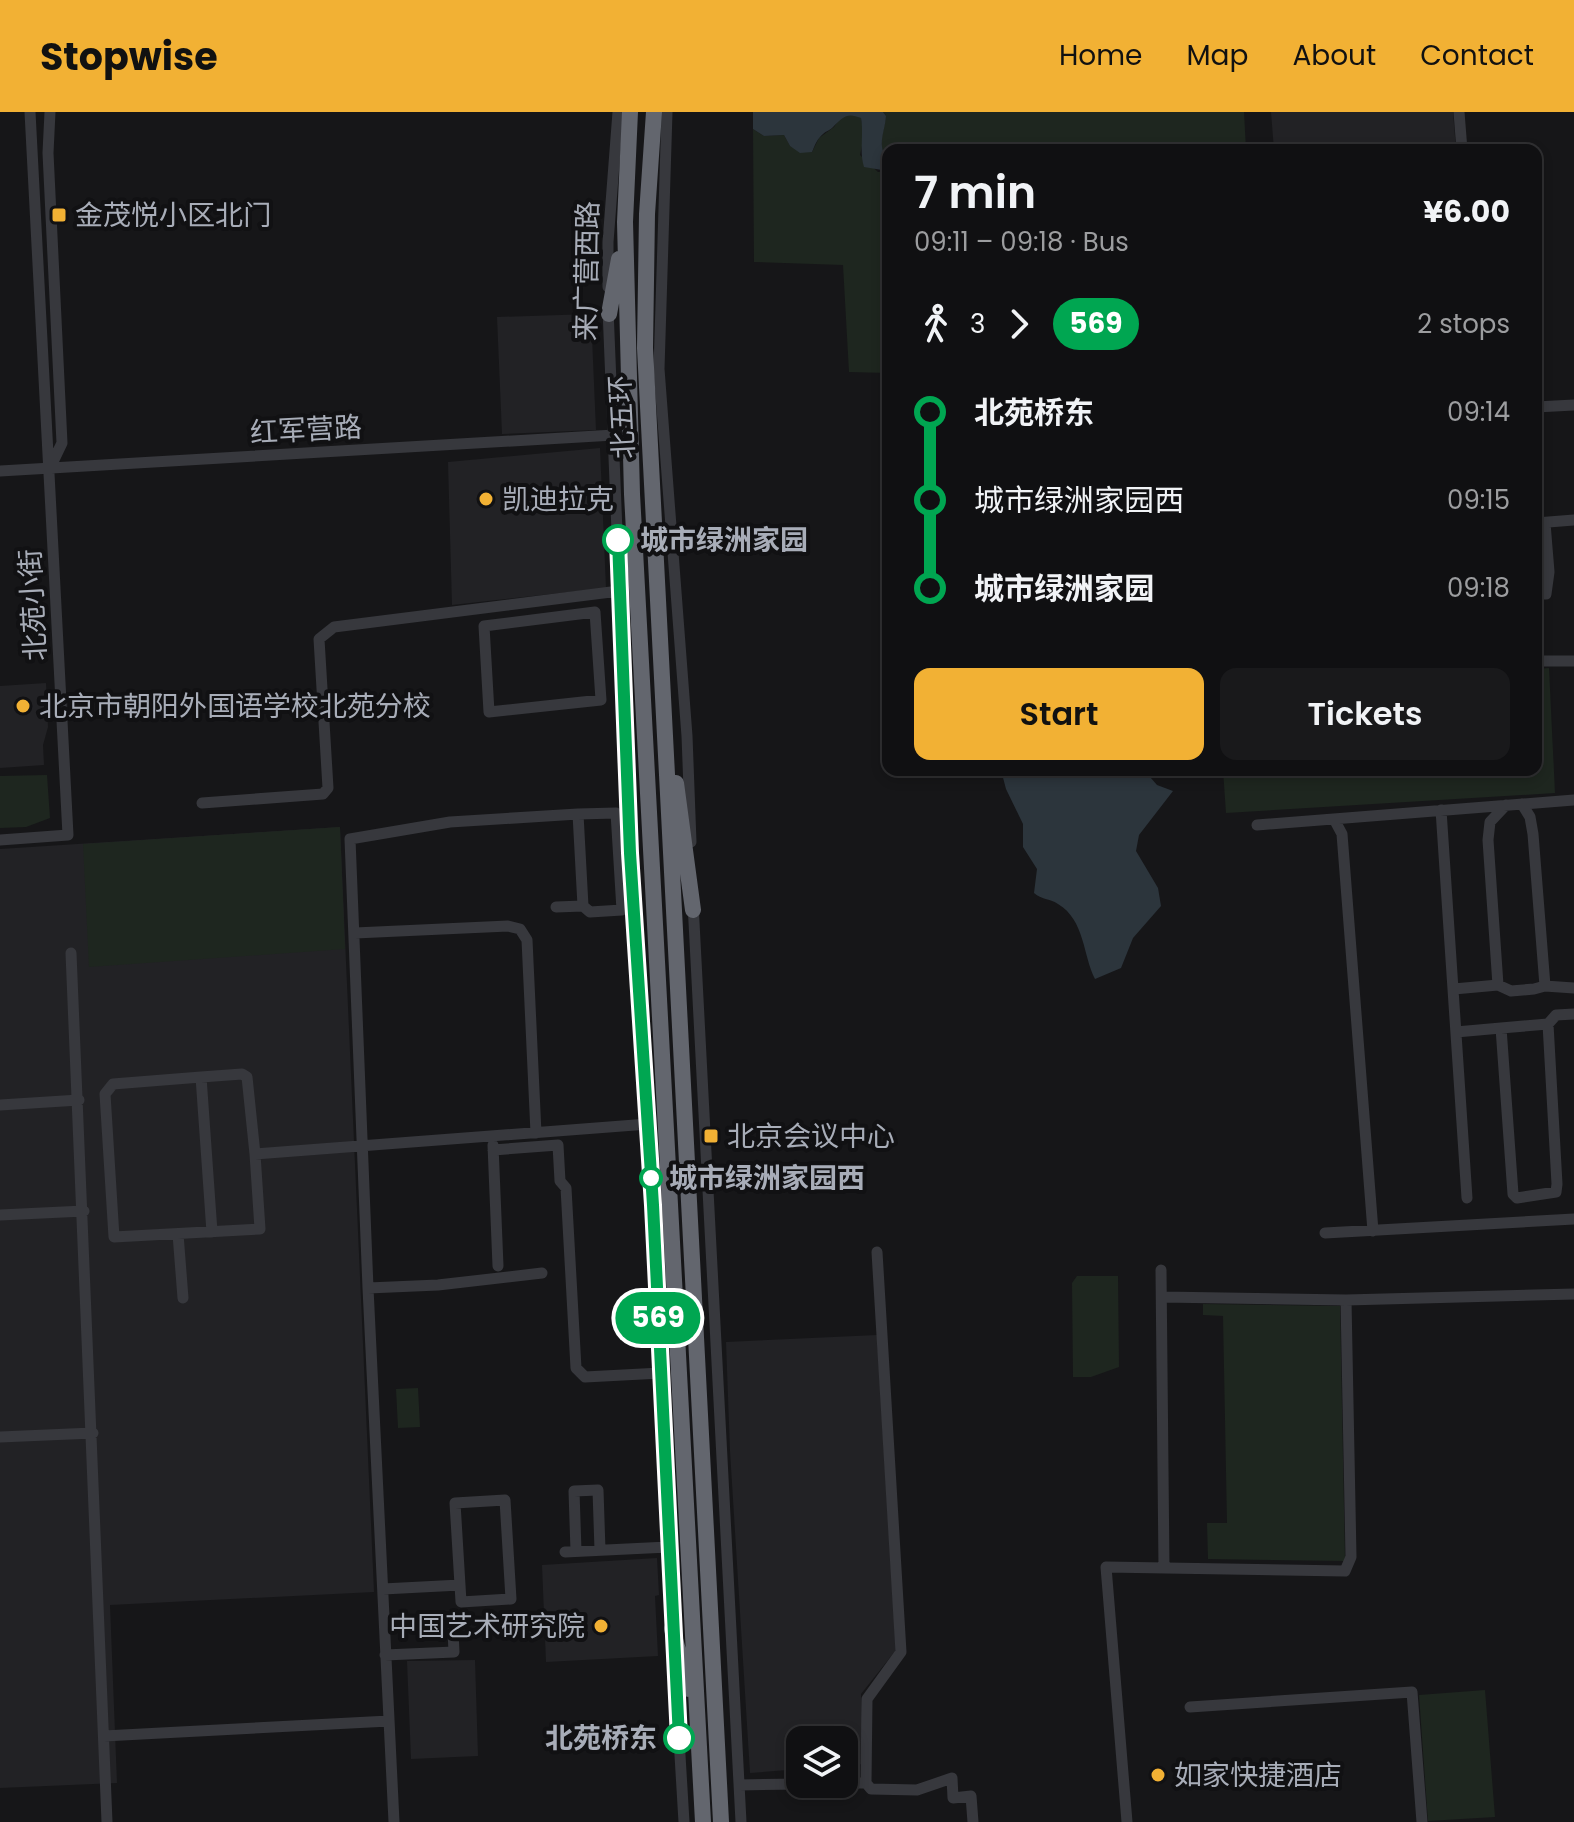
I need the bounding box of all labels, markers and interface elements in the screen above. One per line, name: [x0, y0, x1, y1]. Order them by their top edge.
text: Stopwise: [40, 30, 218, 83]
text: Home: [1059, 36, 1142, 75]
text: Map: [1186, 36, 1248, 75]
text: About: [1292, 36, 1376, 75]
text: Contact: [1420, 36, 1534, 75]
text: 7 min: [914, 162, 1036, 223]
text: ¥6.00: [1423, 190, 1510, 233]
place label: 金茂悦小区北门: [75, 196, 271, 235]
street label: 来广营西路: [566, 201, 608, 341]
marker: 金茂悦小区北门: [50, 206, 68, 224]
text: 09:11 – 09:18 · Bus: [914, 224, 1129, 260]
icon: walk: [914, 302, 958, 346]
icon: forward: [997, 302, 1041, 346]
text: 569: [1069, 304, 1123, 343]
text: 3: [970, 306, 985, 342]
text: 2 stops: [1417, 306, 1510, 342]
street label: 北五环: [600, 374, 644, 460]
text: 北苑桥东: [974, 391, 1094, 434]
text: 09:14: [1447, 394, 1510, 430]
street label: 红军营路: [249, 408, 363, 452]
text: 城市绿洲家园西: [974, 479, 1184, 522]
place label: 凯迪拉克: [502, 480, 614, 519]
text: 09:15: [1447, 482, 1510, 518]
marker: 凯迪拉克: [477, 490, 495, 508]
place label: 城市绿洲家园: [640, 521, 808, 560]
marker: 城市绿洲家园: [603, 525, 633, 555]
street label: 北苑小街: [11, 548, 55, 662]
text: 城市绿洲家园: [974, 567, 1154, 610]
text: 09:18: [1447, 570, 1510, 606]
button: Start: [914, 668, 1204, 760]
button: Tickets: [1220, 668, 1510, 760]
place label: 北京市朝阳外国语学校北苑分校: [39, 687, 431, 726]
marker: 北京市朝阳外国语学校北苑分校: [14, 697, 32, 715]
place label: 北京会议中心: [727, 1117, 895, 1156]
marker: 北京会议中心: [702, 1127, 720, 1145]
place label: 城市绿洲家园西: [669, 1159, 865, 1198]
marker: 城市绿洲家园西: [640, 1167, 662, 1189]
line badge: 569: [612, 1292, 704, 1344]
text: 569: [631, 1298, 685, 1337]
place label: 中国艺术研究院: [389, 1607, 585, 1646]
marker: 中国艺术研究院: [592, 1617, 610, 1635]
place label: 北苑桥东: [545, 1719, 657, 1758]
marker: 北苑桥东: [664, 1723, 694, 1753]
map controls: [786, 1726, 858, 1798]
button: layers: [786, 1726, 858, 1798]
place label: 如家快捷酒店: [1174, 1756, 1342, 1795]
marker: 如家快捷酒店: [1149, 1766, 1167, 1784]

